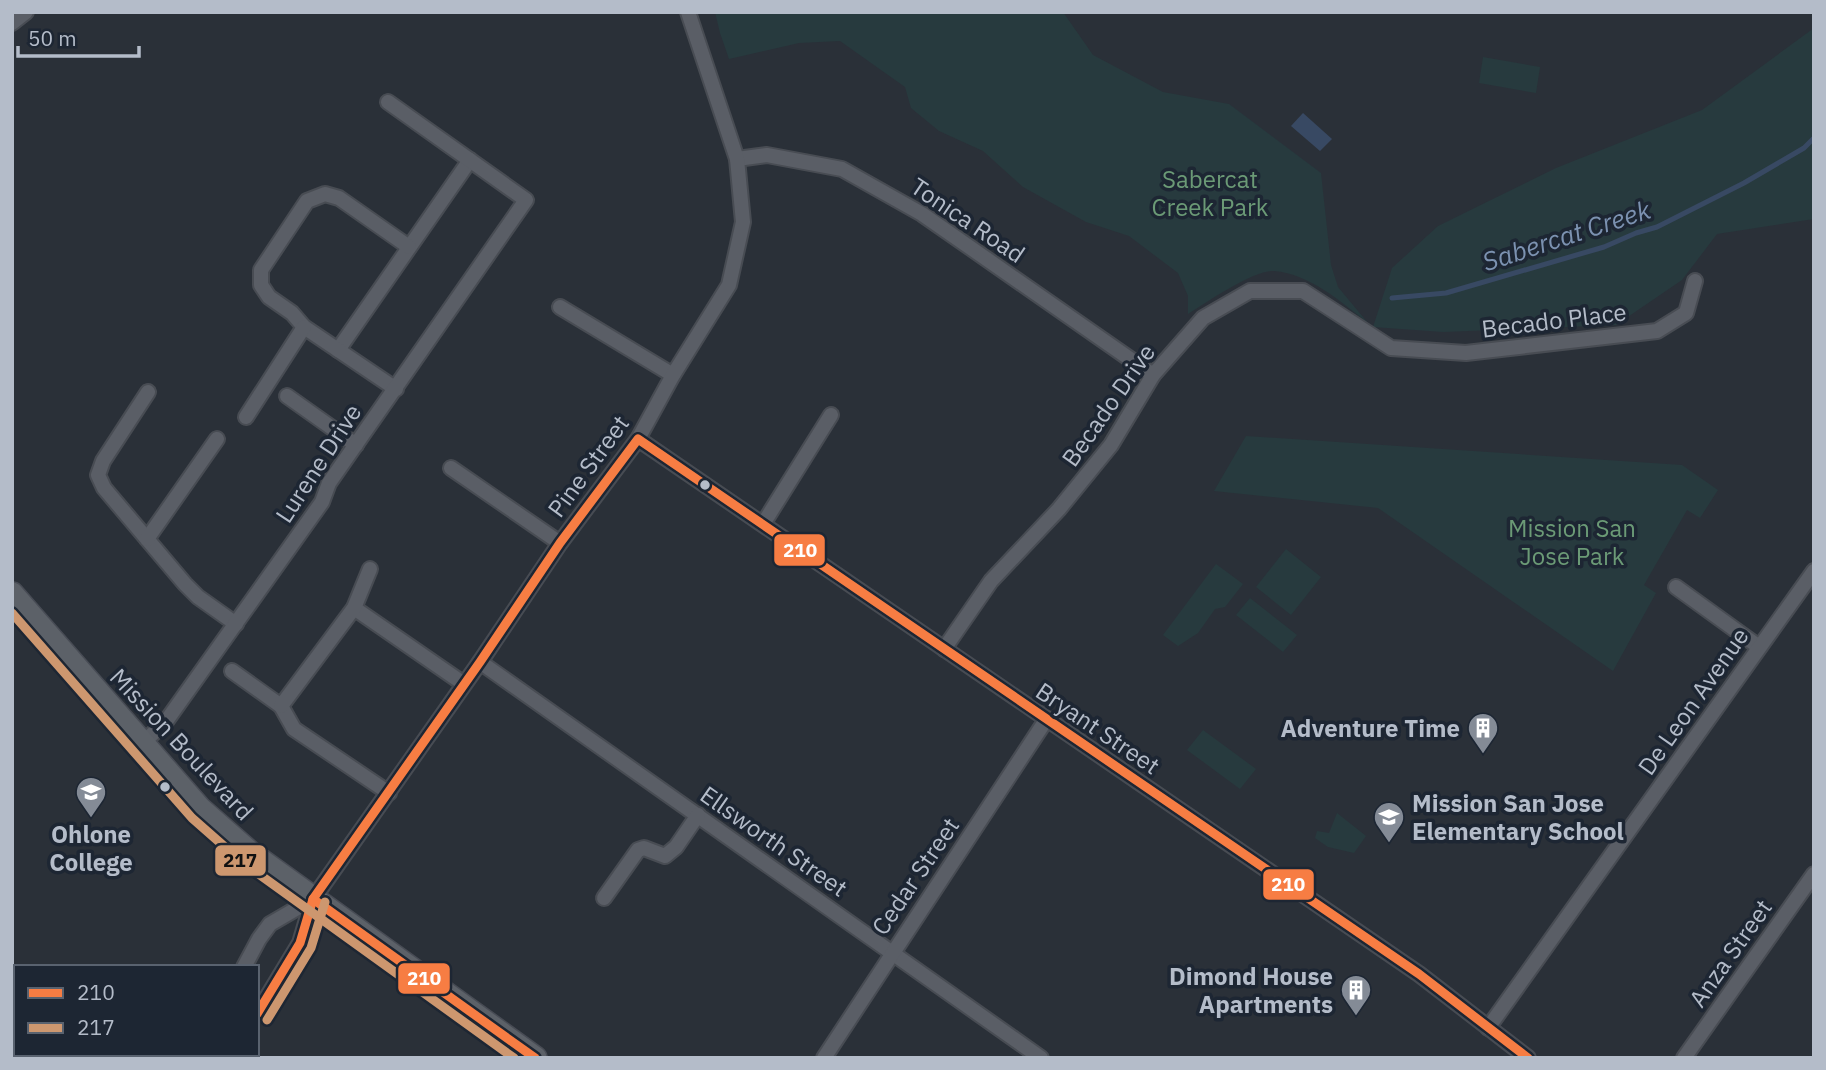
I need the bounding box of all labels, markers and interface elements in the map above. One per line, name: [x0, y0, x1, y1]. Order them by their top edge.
scale bar: [18, 14, 138, 58]
text: 50 m: [28, 24, 77, 52]
park label: Sabercat Creek Park: [1152, 163, 1269, 223]
street label: Tonica Road: [905, 170, 1031, 270]
water label: Sabercat Creek: [1478, 192, 1655, 278]
street label: Becado Place: [1480, 295, 1628, 345]
street label: Becado Drive: [1054, 337, 1162, 473]
street label: Lurene Drive: [268, 397, 368, 529]
street label: Pine Street: [540, 409, 636, 523]
unlabelled marker: [698, 478, 712, 492]
park label: Mission San Jose Park: [1508, 512, 1636, 572]
line badge: 210: [773, 533, 826, 567]
text: 210: [783, 538, 817, 562]
street label: De Leon Avenue: [1630, 621, 1756, 781]
street label: Mission Boulevard: [103, 661, 261, 827]
street label: Bryant Street: [1030, 675, 1166, 781]
building icon: Adventure Time: [1466, 711, 1500, 755]
place label: Adventure Time: [1280, 712, 1460, 744]
school or university icon: Ohlone College: [74, 775, 108, 819]
street label: Ellsworth Street: [694, 778, 854, 904]
unlabelled marker: [158, 780, 172, 794]
place label: Mission San Jose Elementary School: [1412, 787, 1624, 847]
school or university icon: Mission San Jose Elementary School: [1372, 800, 1406, 844]
street label: Cedar Street: [864, 811, 966, 941]
place label: Ohlone College: [49, 818, 133, 878]
line badge: 217: [214, 844, 267, 877]
text: 217: [223, 848, 257, 872]
line badge: 210: [1262, 868, 1315, 901]
text: 210: [1271, 872, 1305, 896]
street label: Anza Street: [1681, 893, 1779, 1013]
place label: Dimond House Apartments: [1169, 960, 1333, 1020]
line badge: 210: [397, 962, 451, 995]
legend: [14, 965, 259, 1056]
text: 210: [407, 966, 441, 990]
building icon: Dimond House Apartments: [1339, 973, 1373, 1017]
text: 210: [77, 978, 115, 1006]
text: 217: [77, 1013, 115, 1041]

